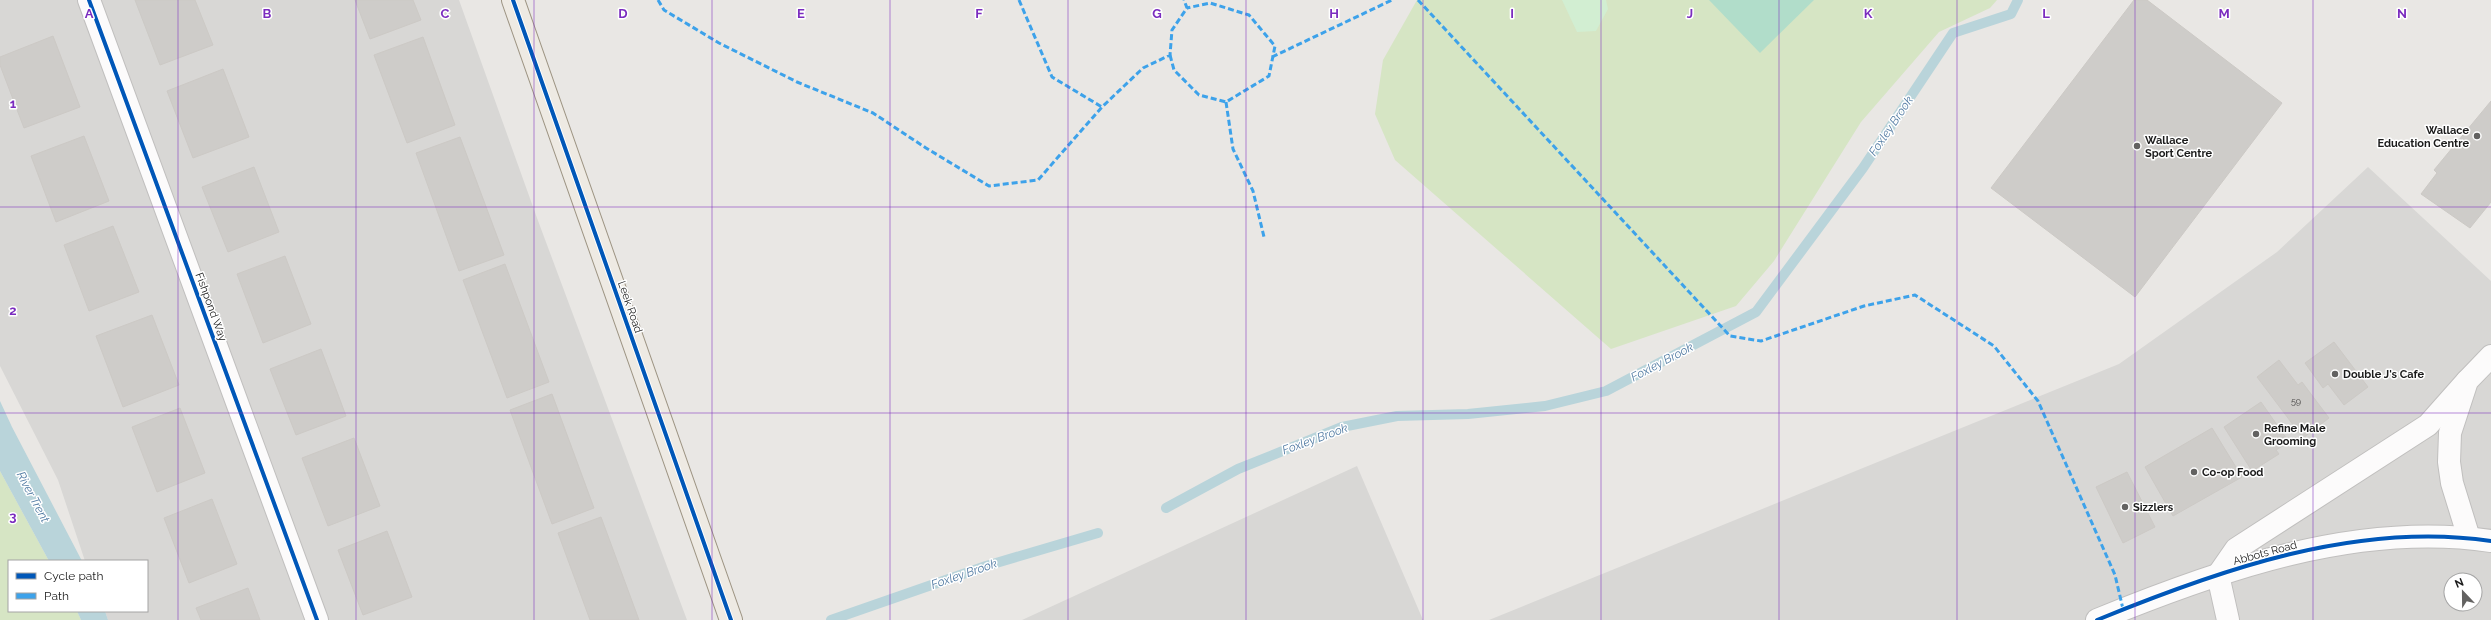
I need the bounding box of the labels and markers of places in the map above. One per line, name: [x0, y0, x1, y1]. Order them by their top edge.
place label: Wallace Education Centre: [2377, 124, 2469, 150]
marker: Wallace Education Centre: [2472, 131, 2482, 141]
place label: Wallace Sport Centre: [2145, 134, 2213, 160]
marker: Wallace Sport Centre: [2132, 141, 2142, 151]
place label: Double J's Cafe: [2343, 368, 2425, 381]
marker: Double J's Cafe: [2330, 369, 2340, 379]
place label: Refine Male Grooming: [2264, 422, 2326, 448]
marker: Refine Male Grooming: [2251, 429, 2261, 439]
place label: Co-op Food: [2202, 466, 2263, 479]
marker: Co-op Food: [2189, 467, 2199, 477]
place label: Sizzlers: [2133, 501, 2174, 514]
marker: Sizzlers: [2120, 502, 2130, 512]

